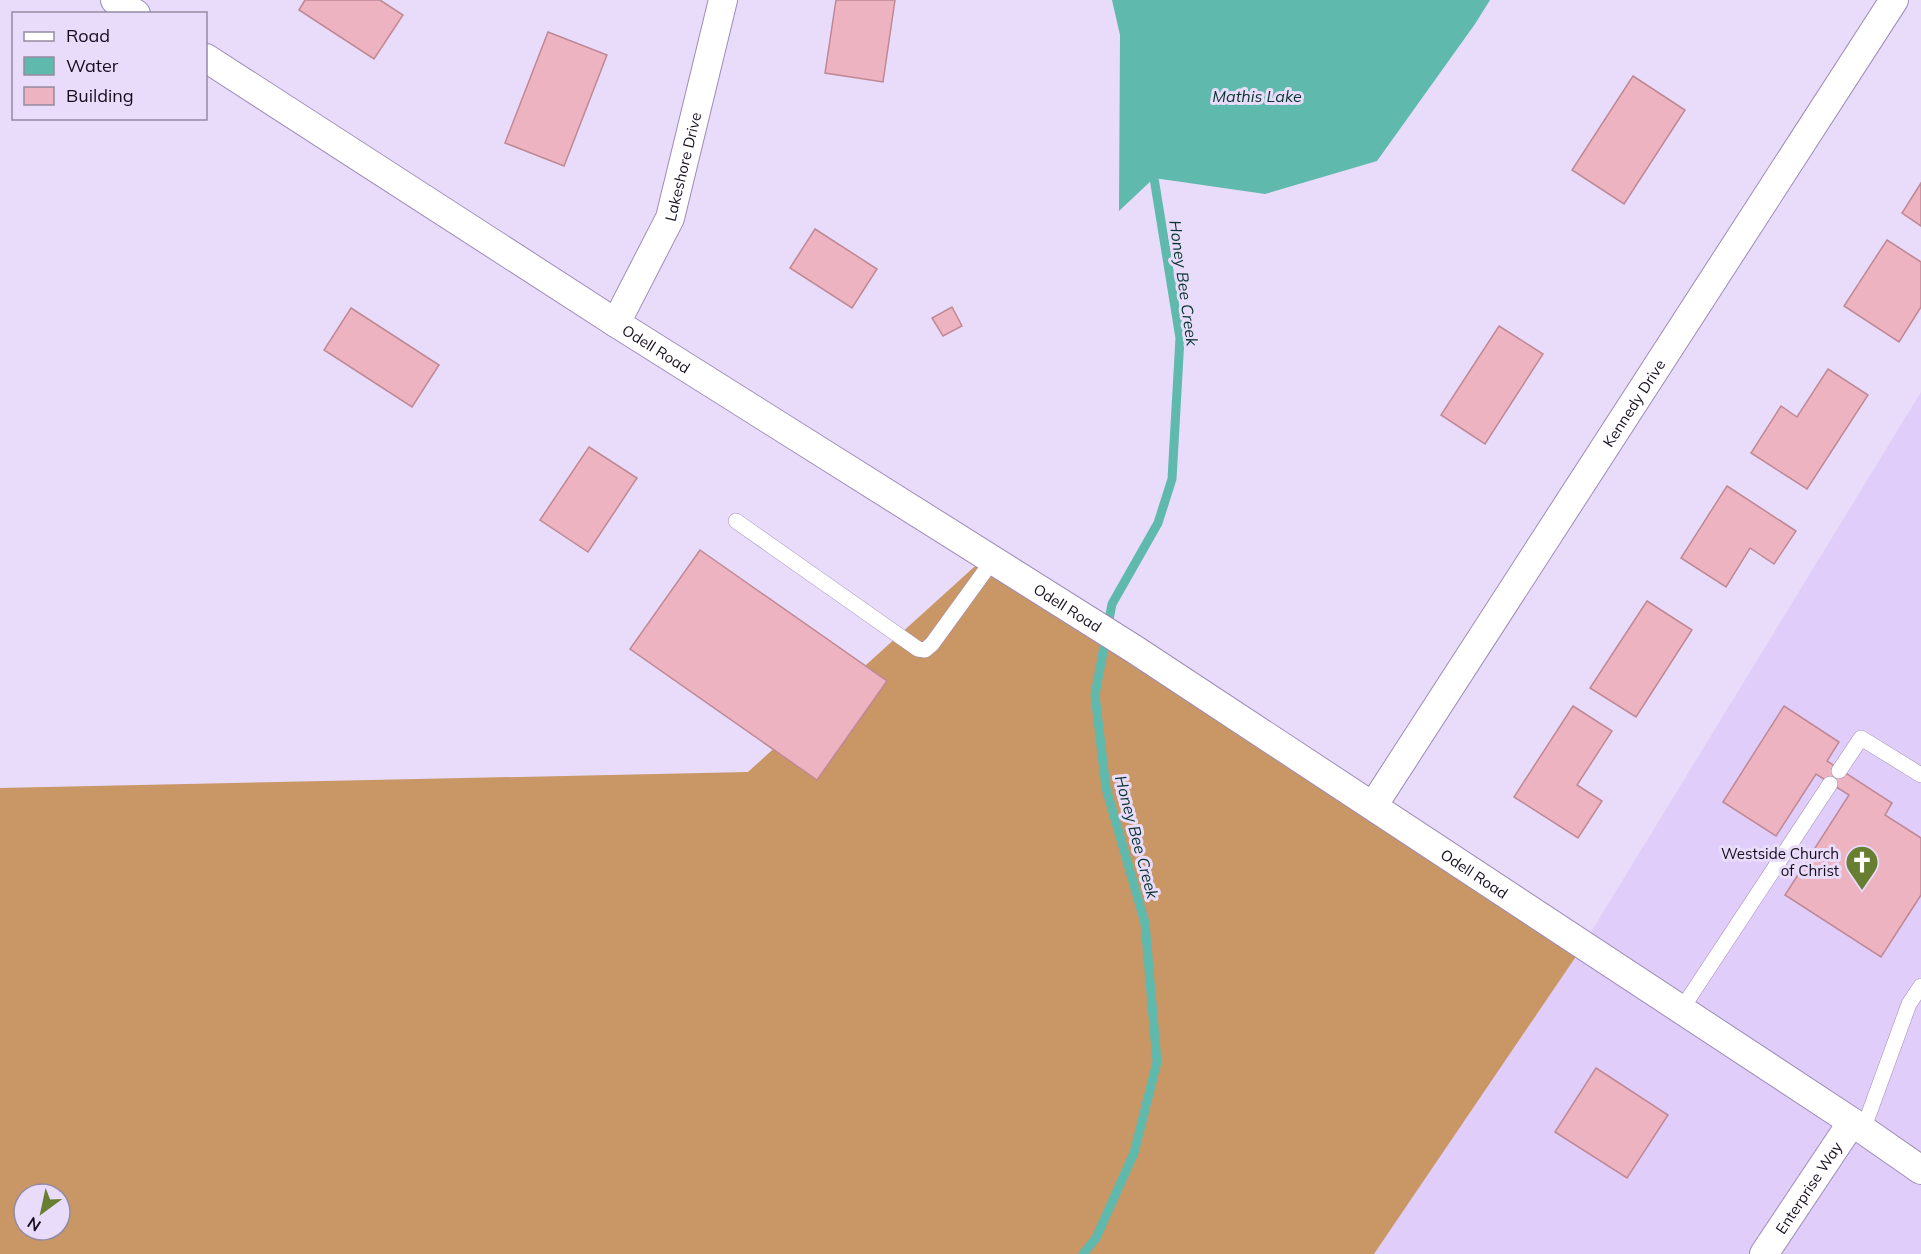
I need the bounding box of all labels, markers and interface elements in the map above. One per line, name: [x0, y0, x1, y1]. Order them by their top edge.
legend: [12, 12, 207, 120]
text: Road: [66, 24, 110, 47]
text: Water: [66, 54, 119, 77]
text: Building: [66, 84, 134, 107]
water label: Mathis Lake: [1212, 86, 1302, 106]
street label: Lakeshore Drive: [660, 110, 705, 223]
water label: Honey Bee Creek: [1165, 219, 1203, 348]
street label: Odell Road: [619, 320, 694, 377]
street label: Kennedy Drive: [1598, 356, 1669, 450]
street label: Odell Road: [1030, 579, 1105, 636]
water label: Honey Bee Creek: [1111, 773, 1163, 902]
street label: Odell Road: [1437, 844, 1512, 902]
place label: Westside Church of Christ: [1721, 844, 1839, 880]
church icon: Westside Church of Christ: [1844, 844, 1880, 891]
street label: Enterprise Way: [1771, 1138, 1846, 1237]
north arrow: [12, 1182, 72, 1242]
text: N: [23, 1213, 44, 1236]

